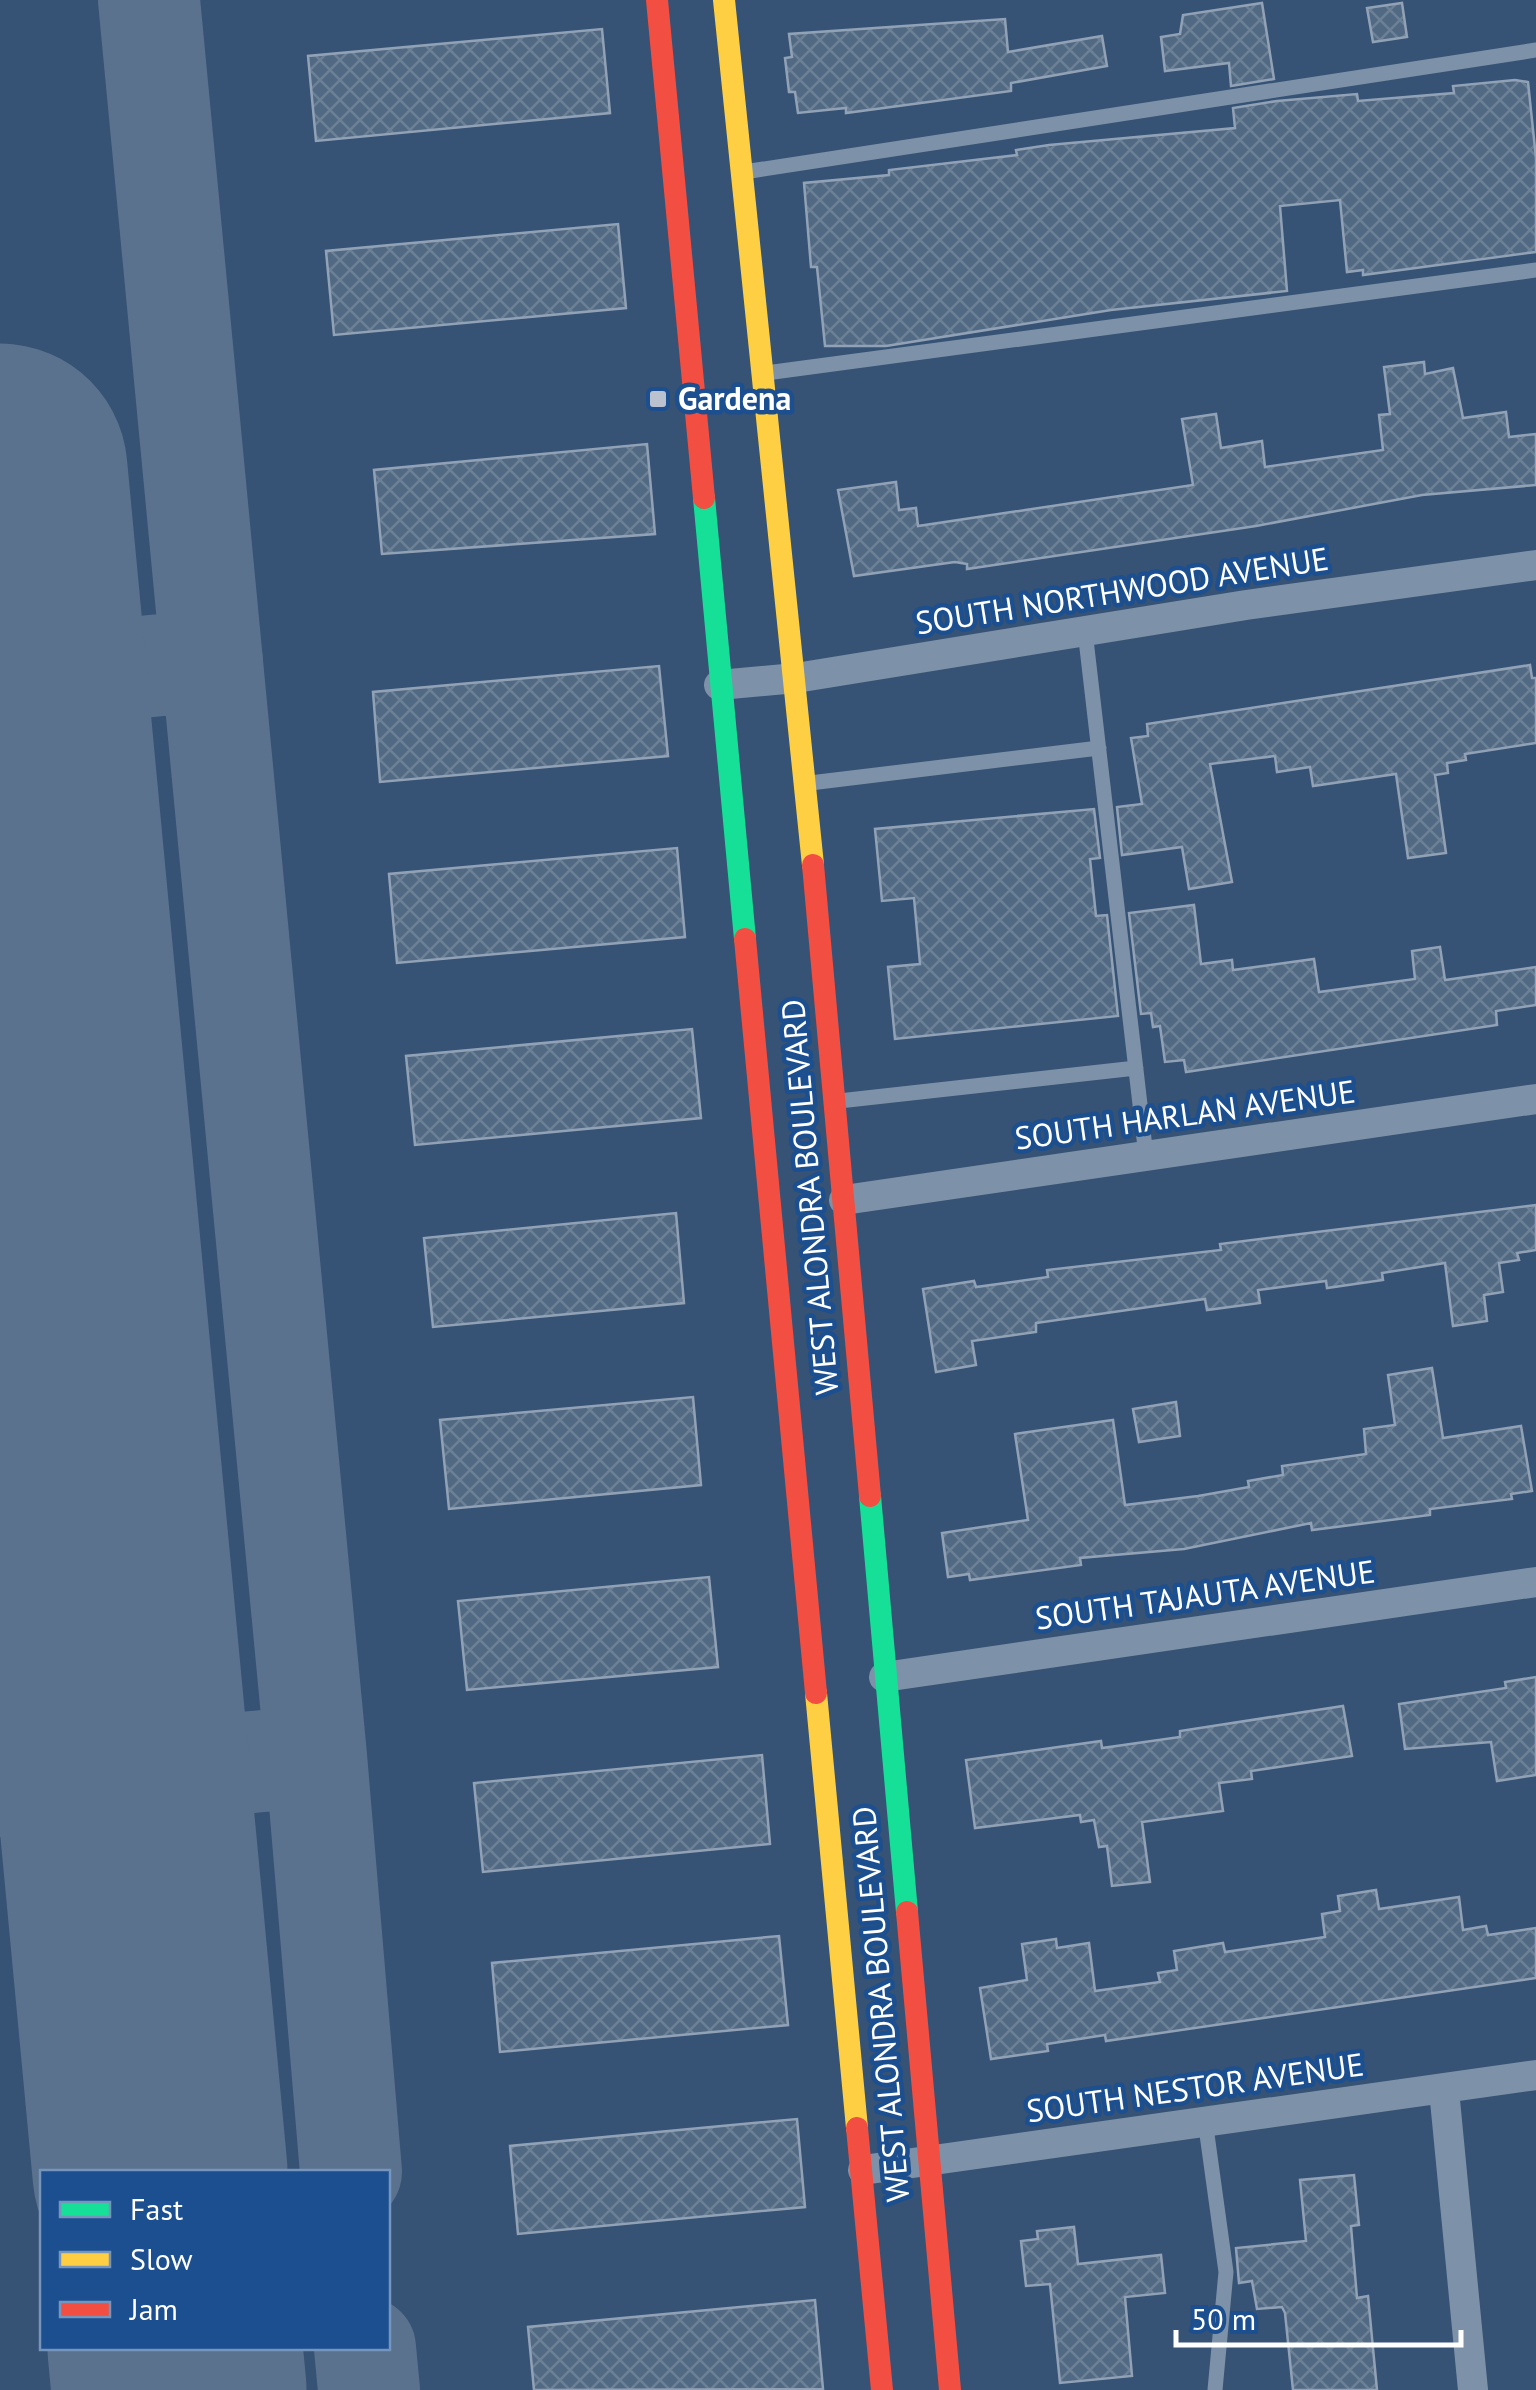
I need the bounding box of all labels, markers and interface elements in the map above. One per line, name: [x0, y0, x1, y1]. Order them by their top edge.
place label: Gardena: [678, 377, 791, 419]
marker: Gardena: [647, 388, 669, 410]
street label: SOUTH NORTHWOOD AVENUE: [912, 537, 1331, 643]
street label: WEST ALONDRA BOULEVARD: [771, 998, 847, 1397]
street label: SOUTH HARLAN AVENUE: [1012, 1069, 1358, 1159]
street label: SOUTH TAJAUTA AVENUE: [1032, 1549, 1377, 1639]
street label: WEST ALONDRA BOULEVARD: [842, 1805, 918, 2204]
street label: SOUTH NESTOR AVENUE: [1024, 2043, 1366, 2131]
legend: [40, 2170, 390, 2350]
text: Fast: [130, 2189, 183, 2228]
text: Slow: [130, 2239, 193, 2278]
scale bar: [1176, 2285, 1461, 2347]
text: Jam: [128, 2289, 178, 2328]
text: 50 m: [1191, 2299, 1256, 2338]

